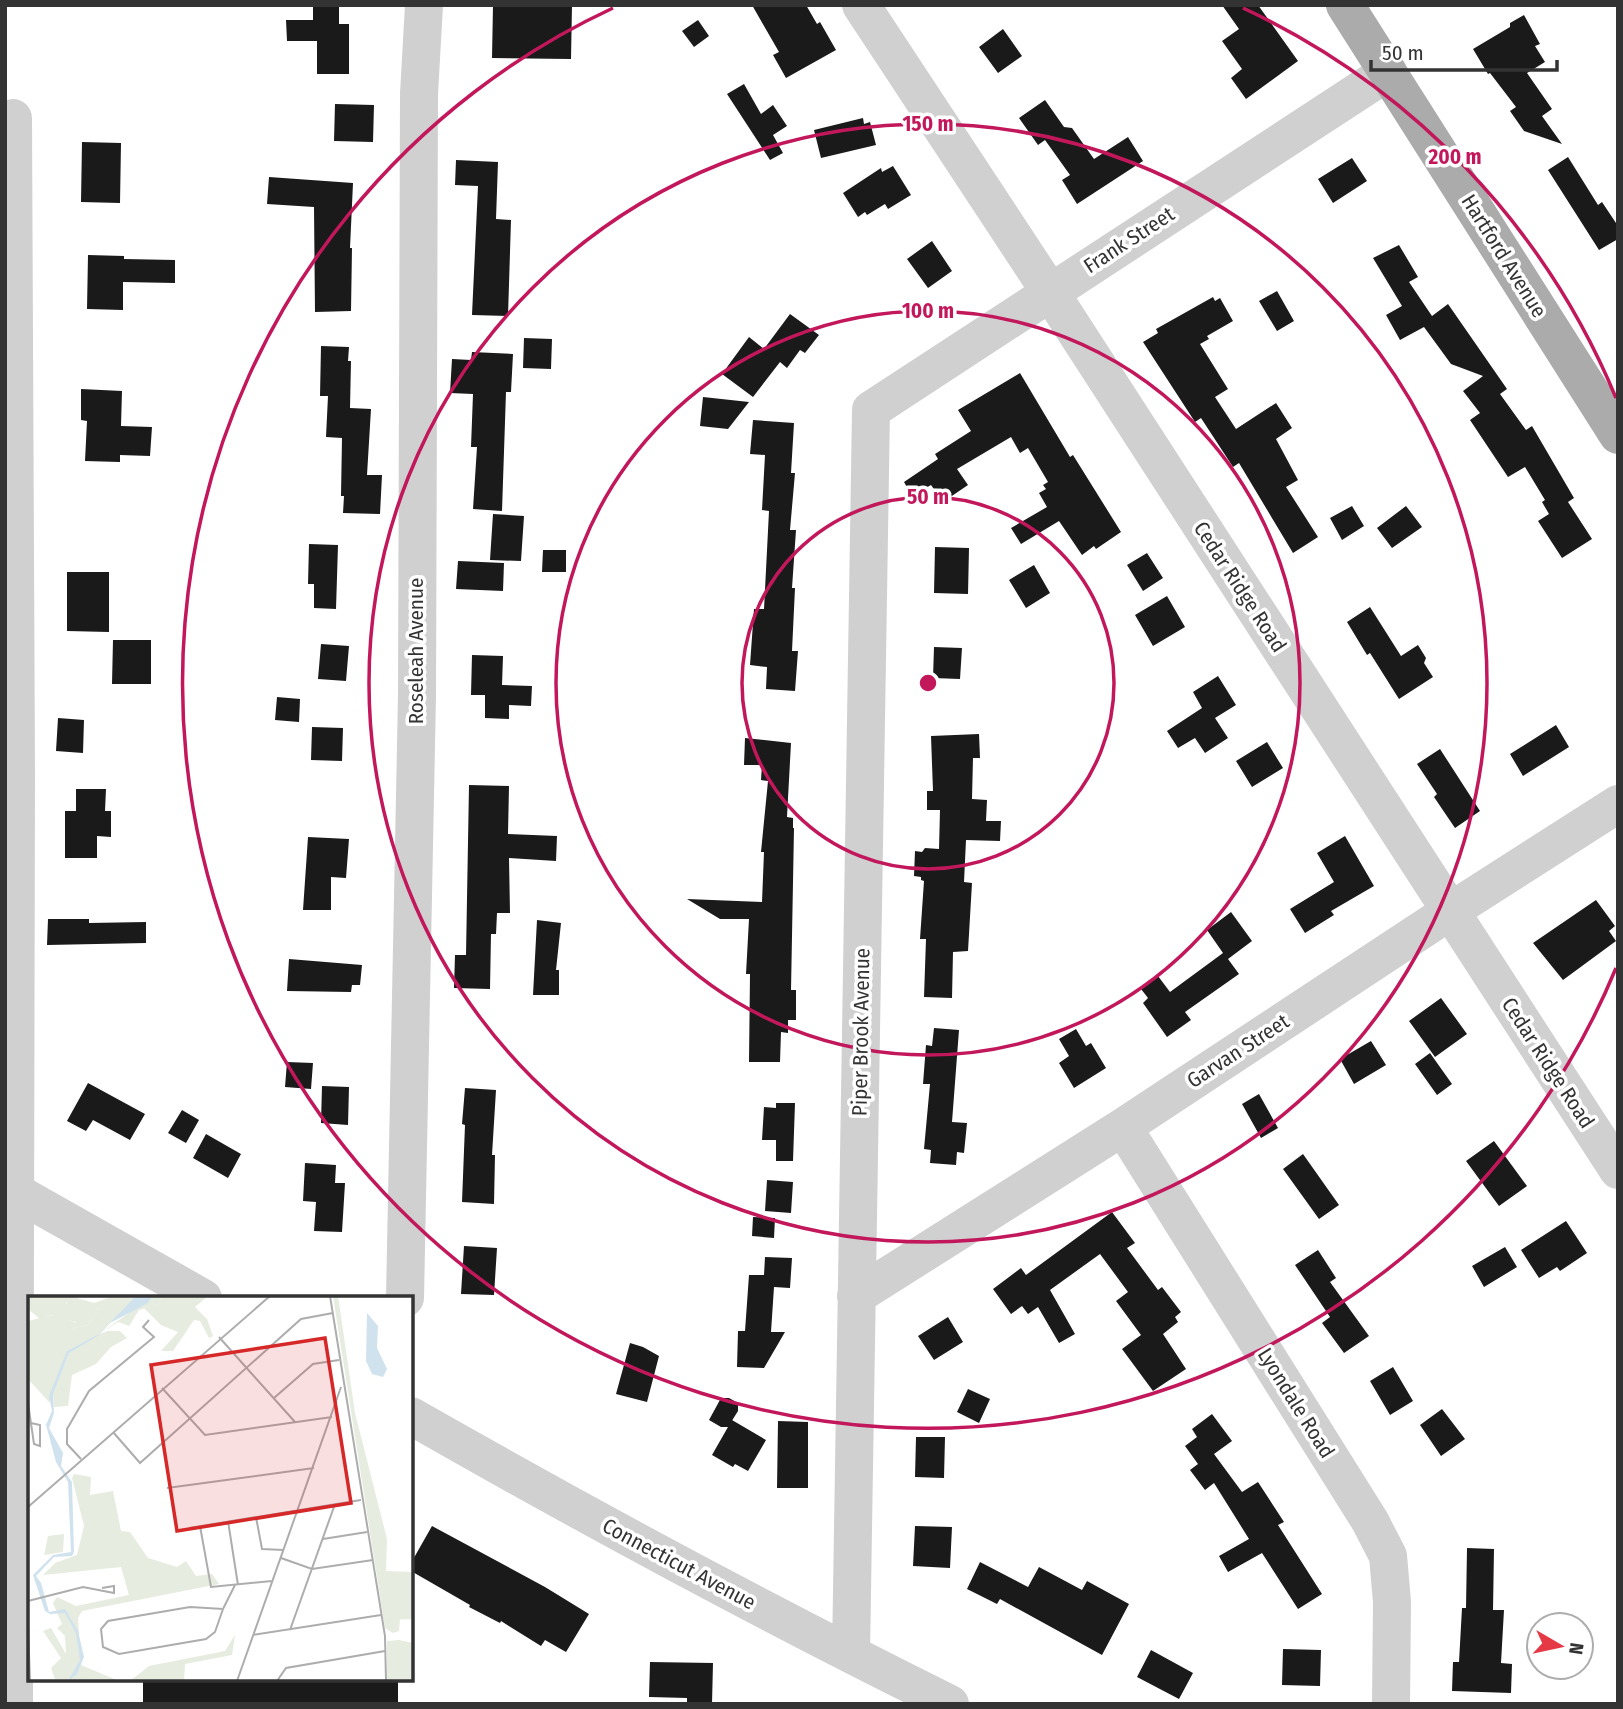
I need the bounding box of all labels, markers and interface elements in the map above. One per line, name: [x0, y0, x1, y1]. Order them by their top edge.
scale bar: [1371, 28, 1556, 72]
text: 50 m: [1382, 40, 1424, 66]
text: 150 m: [902, 111, 954, 137]
text: 200 m: [1427, 144, 1482, 170]
street label: Hartford Avenue: [1456, 190, 1552, 322]
street label: Frank Street: [1079, 201, 1179, 279]
text: 100 m: [902, 298, 954, 324]
text: 50 m: [907, 484, 949, 510]
street label: Cedar Ridge Road: [1188, 517, 1292, 657]
street label: Roseleah Avenue: [403, 578, 429, 724]
centre of rings: [916, 671, 940, 695]
street label: Piper Brook Avenue: [847, 948, 875, 1116]
street label: Cedar Ridge Road: [1496, 993, 1600, 1133]
street label: Garvan Street: [1182, 1008, 1294, 1094]
inset map: [28, 1296, 413, 1681]
street label: Lyondale Road: [1252, 1343, 1340, 1463]
street label: Connecticut Avenue: [598, 1513, 760, 1615]
north arrow: [1525, 1611, 1595, 1681]
text: N: [1564, 1641, 1589, 1656]

